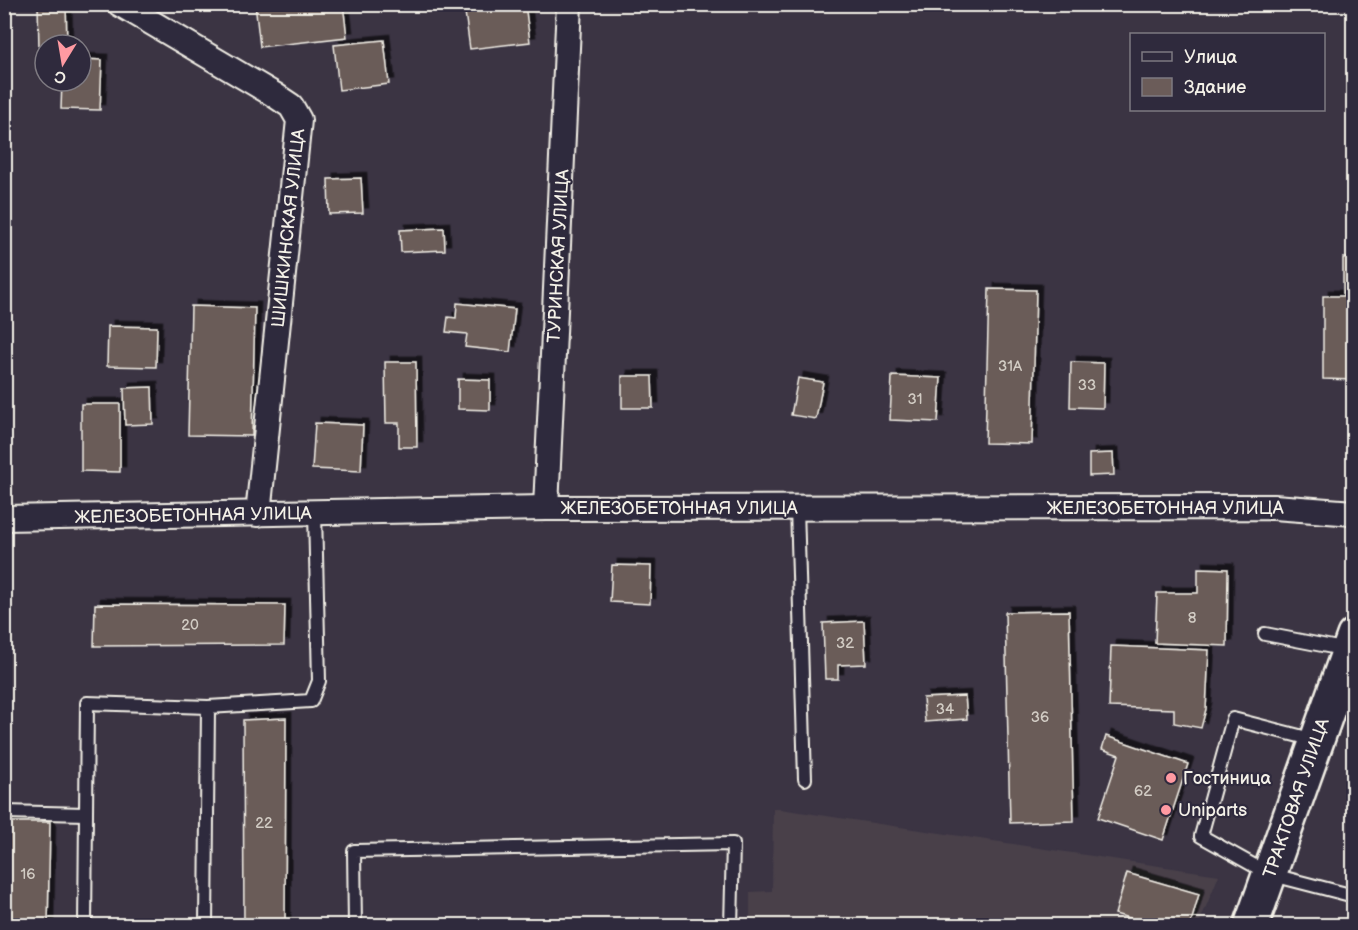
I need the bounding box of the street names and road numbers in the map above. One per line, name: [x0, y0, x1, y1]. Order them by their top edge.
street label: ШИШКИНСКАЯ УЛИЦА: [268, 128, 309, 329]
street label: ТУРИНСКАЯ УЛИЦА: [543, 169, 574, 343]
street label: ЖЕЛЕЗОБЕТОННАЯ УЛИЦА: [560, 498, 798, 519]
street label: ЖЕЛЕЗОБЕТОННАЯ УЛИЦА: [1046, 498, 1284, 519]
street label: ЖЕЛЕЗОБЕТОННАЯ УЛИЦА: [74, 503, 312, 528]
street label: ТРАКТОВАЯ УЛИЦА: [1259, 715, 1334, 881]

